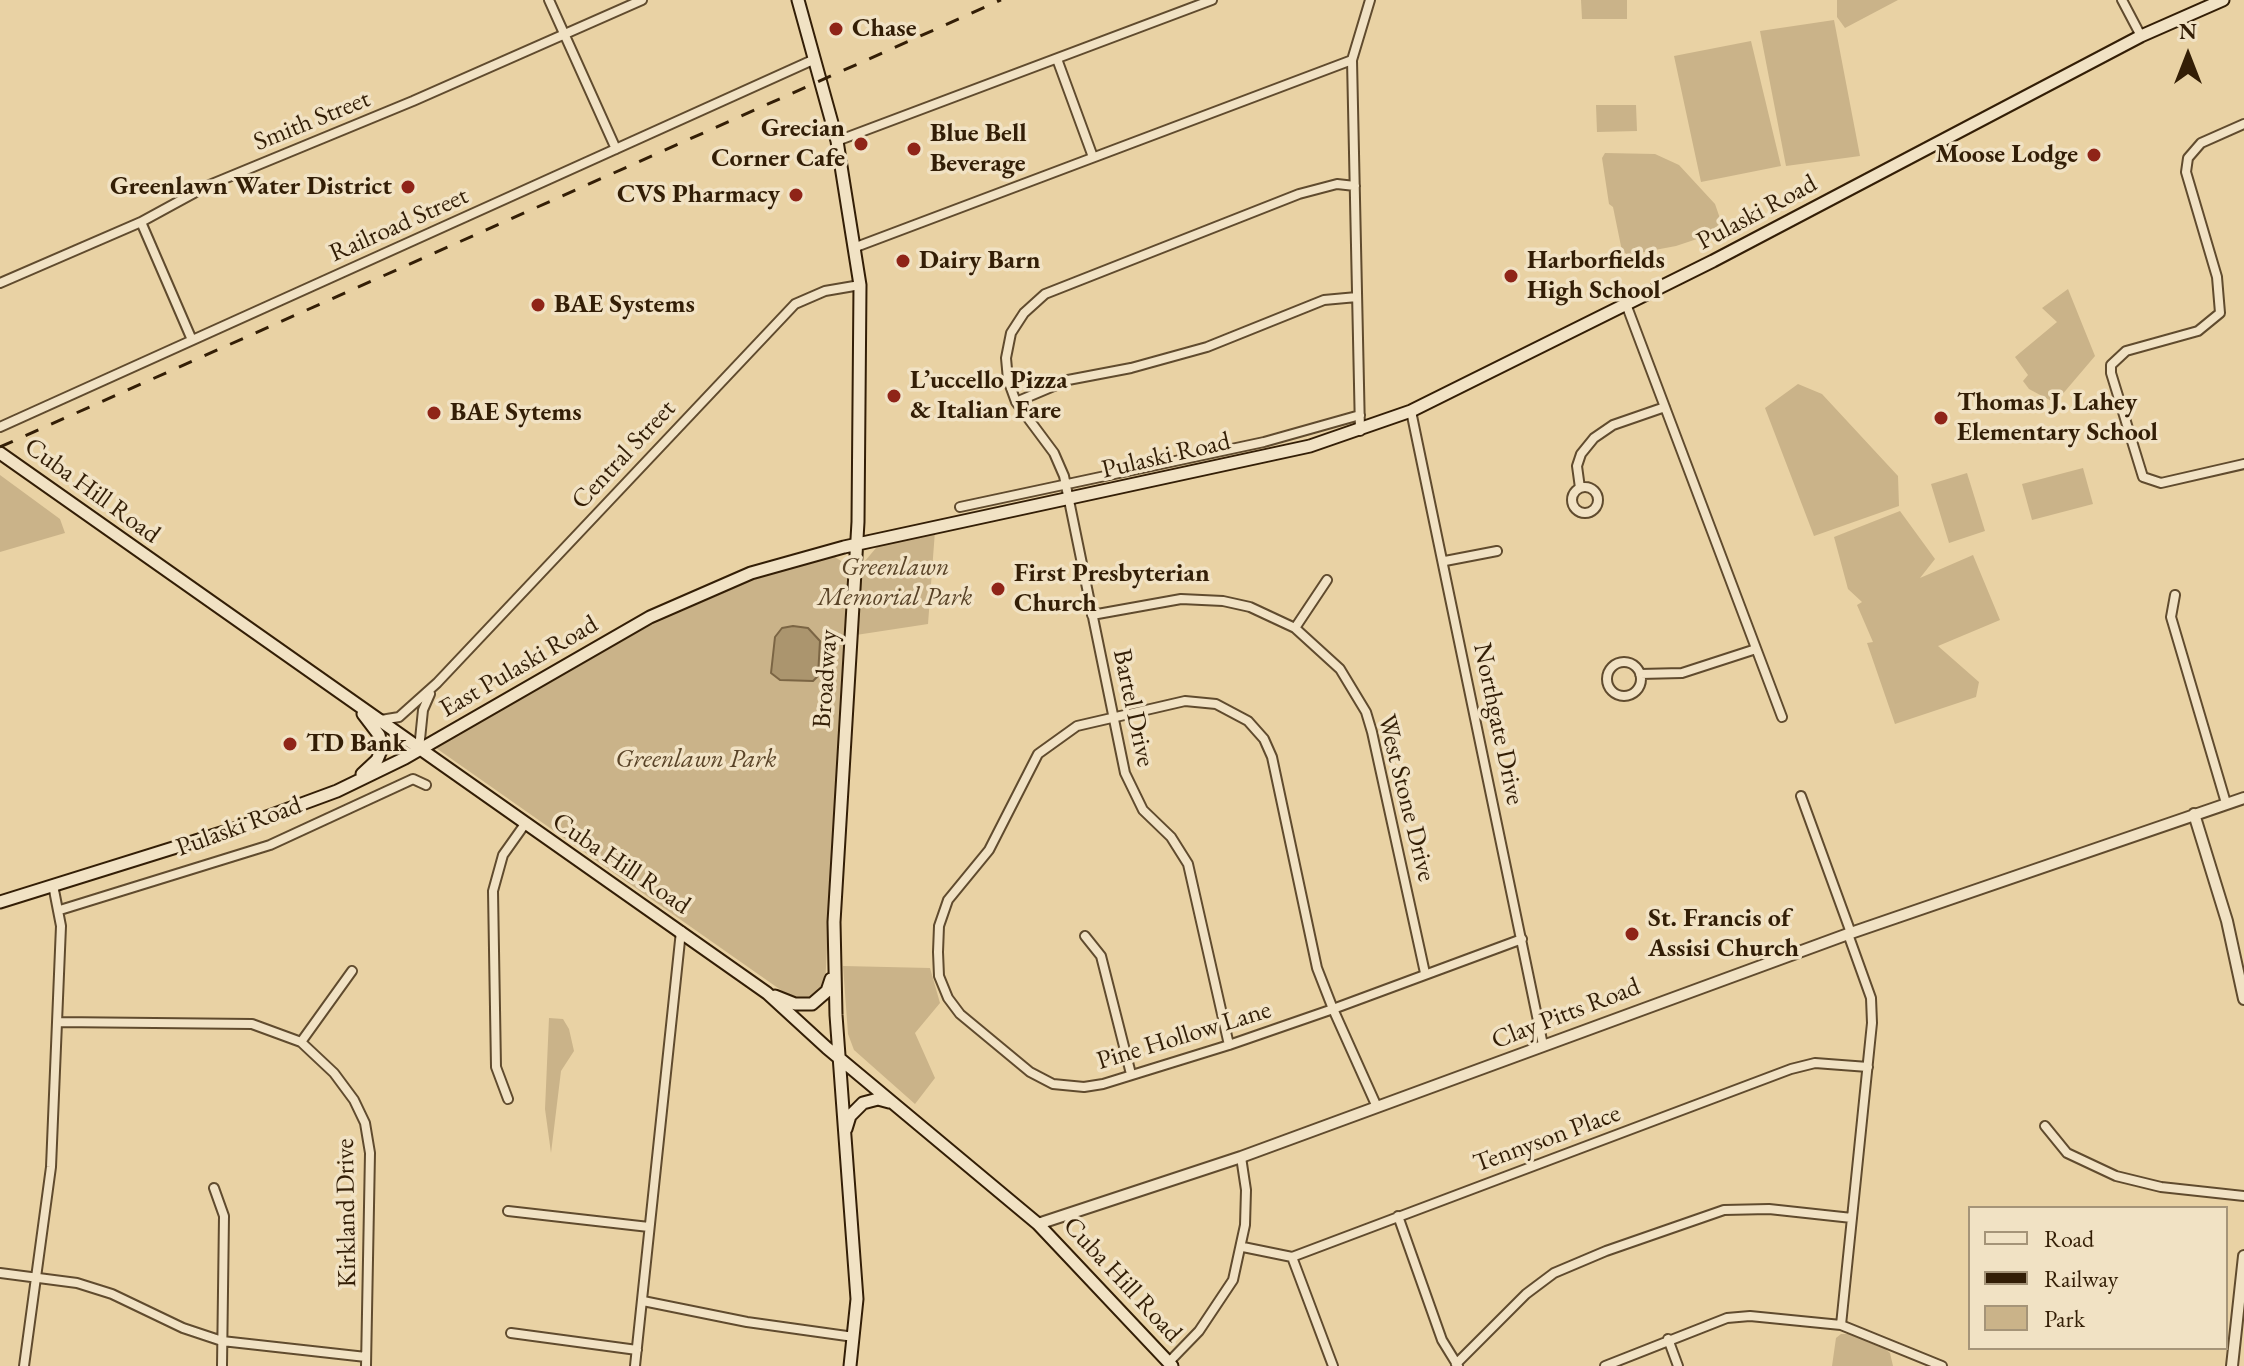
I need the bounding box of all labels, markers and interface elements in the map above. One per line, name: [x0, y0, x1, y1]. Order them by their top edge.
place label: Chase: [852, 13, 917, 45]
north arrow: [2148, 16, 2228, 96]
text: N: [2179, 17, 2197, 46]
marker: Chase: [827, 20, 845, 38]
street label: Smith Street: [249, 84, 375, 158]
place label: Grecian Corner Cafe: [711, 113, 845, 174]
place label: Blue Bell Beverage: [930, 118, 1027, 180]
marker: Grecian Corner Cafe: [852, 135, 870, 153]
place label: Moose Lodge: [1935, 139, 2078, 171]
marker: Blue Bell Beverage: [905, 140, 923, 158]
marker: Moose Lodge: [2085, 146, 2103, 164]
street label: Pulaski Road: [1692, 168, 1822, 258]
place label: Greenlawn Water District: [110, 171, 392, 203]
marker: Greenlawn Water District: [399, 178, 417, 196]
place label: CVS Pharmacy: [617, 179, 780, 211]
street label: Railroad Street: [325, 181, 473, 269]
marker: CVS Pharmacy: [787, 186, 805, 204]
place label: Dairy Barn: [919, 245, 1041, 277]
place label: Harborfields High School: [1527, 245, 1665, 306]
marker: Dairy Barn: [894, 252, 912, 270]
marker: Harborfields High School: [1502, 267, 1520, 285]
place label: BAE Systems: [554, 289, 695, 321]
marker: BAE Systems: [529, 296, 547, 314]
place label: L’uccello Pizza & Italian Fare: [910, 365, 1068, 426]
marker: L’uccello Pizza & Italian Fare: [885, 387, 903, 405]
place label: Thomas J. Lahey Elementary School: [1957, 387, 2158, 448]
street label: Central Street: [565, 394, 683, 516]
place label: BAE Sytems: [450, 397, 582, 429]
marker: BAE Sytems: [425, 404, 443, 422]
marker: Thomas J. Lahey Elementary School: [1932, 409, 1950, 427]
street label: Pulaski Road: [1099, 426, 1233, 486]
street label: Cuba Hill Road: [18, 431, 166, 551]
park label: Greenlawn Memorial Park: [818, 552, 972, 614]
place label: First Presbyterian Church: [1014, 558, 1210, 620]
marker: First Presbyterian Church: [989, 580, 1007, 598]
street label: East Pulaski Road: [434, 609, 604, 725]
street label: Broadway: [807, 629, 845, 729]
street label: Northgate Drive: [1466, 640, 1530, 808]
street label: Bartel Drive: [1105, 646, 1161, 770]
street label: West Stone Drive: [1370, 711, 1442, 885]
place label: TD Bank: [306, 728, 407, 760]
marker: TD Bank: [281, 735, 299, 753]
park label: Greenlawn Park: [615, 744, 777, 776]
street label: Pulaski Road: [172, 790, 306, 864]
street label: Cuba Hill Road: [546, 806, 696, 922]
place label: St. Francis of Assisi Church: [1648, 903, 1799, 964]
marker: St. Francis of Assisi Church: [1623, 925, 1641, 943]
street label: Clay Pitts Road: [1487, 971, 1645, 1057]
street label: Pine Hollow Lane: [1093, 995, 1275, 1077]
street label: Tennyson Place: [1469, 1098, 1625, 1180]
street label: Kirkland Drive: [330, 1138, 364, 1288]
legend: [1968, 1206, 2228, 1350]
street label: Cuba Hill Road: [1056, 1211, 1188, 1349]
text: Road: [2044, 1223, 2094, 1254]
text: Railway: [2044, 1263, 2118, 1294]
text: Park: [2044, 1303, 2085, 1334]

